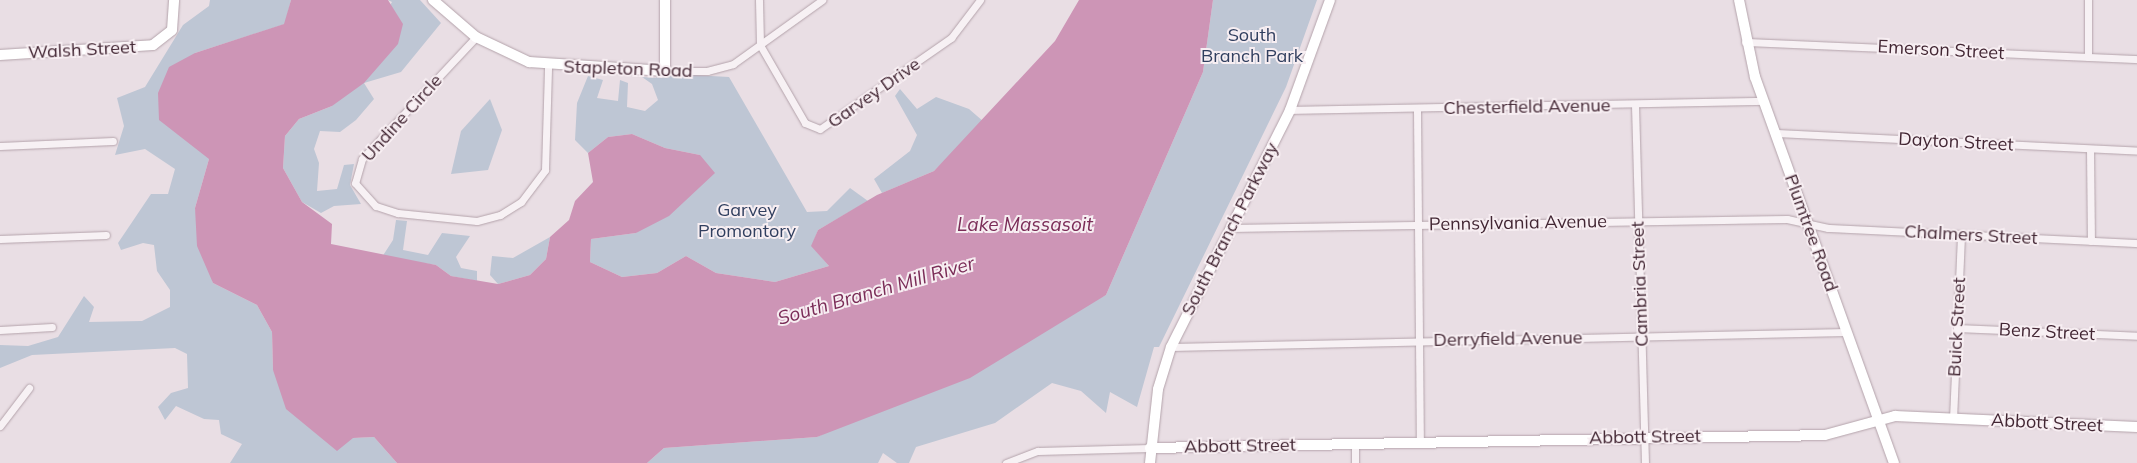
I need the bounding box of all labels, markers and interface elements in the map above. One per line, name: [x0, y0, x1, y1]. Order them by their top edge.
park label: South Branch Park: [1201, 25, 1303, 68]
street label: Walsh Street: [27, 36, 137, 64]
street label: Emerson Street: [1877, 36, 2005, 64]
street label: Garvey Drive: [824, 53, 924, 133]
street label: Stapleton Road: [563, 56, 693, 82]
street label: Undine Circle: [357, 70, 447, 166]
street label: Chesterfield Avenue: [1443, 95, 1611, 119]
street label: Dayton Street: [1898, 128, 2014, 156]
street label: South Branch Parkway: [1177, 139, 1283, 319]
street label: Plumtree Road: [1780, 171, 1842, 295]
park label: Garvey Promontory: [698, 200, 796, 242]
street label: Pennsylvania Avenue: [1429, 211, 1607, 235]
water label: Lake Massasoit: [957, 214, 1093, 236]
street label: Cambria Street: [1627, 221, 1653, 347]
street label: Chalmers Street: [1904, 221, 2038, 249]
water label: South Branch Mill River: [775, 252, 977, 330]
street label: Buick Street: [1944, 277, 1970, 377]
street label: Benz Street: [1998, 319, 2096, 345]
street label: Derryfield Avenue: [1433, 327, 1583, 351]
street label: Abbott Street: [1991, 409, 2103, 437]
street label: Abbott Street: [1589, 425, 1701, 449]
street label: Abbott Street: [1184, 434, 1296, 458]

